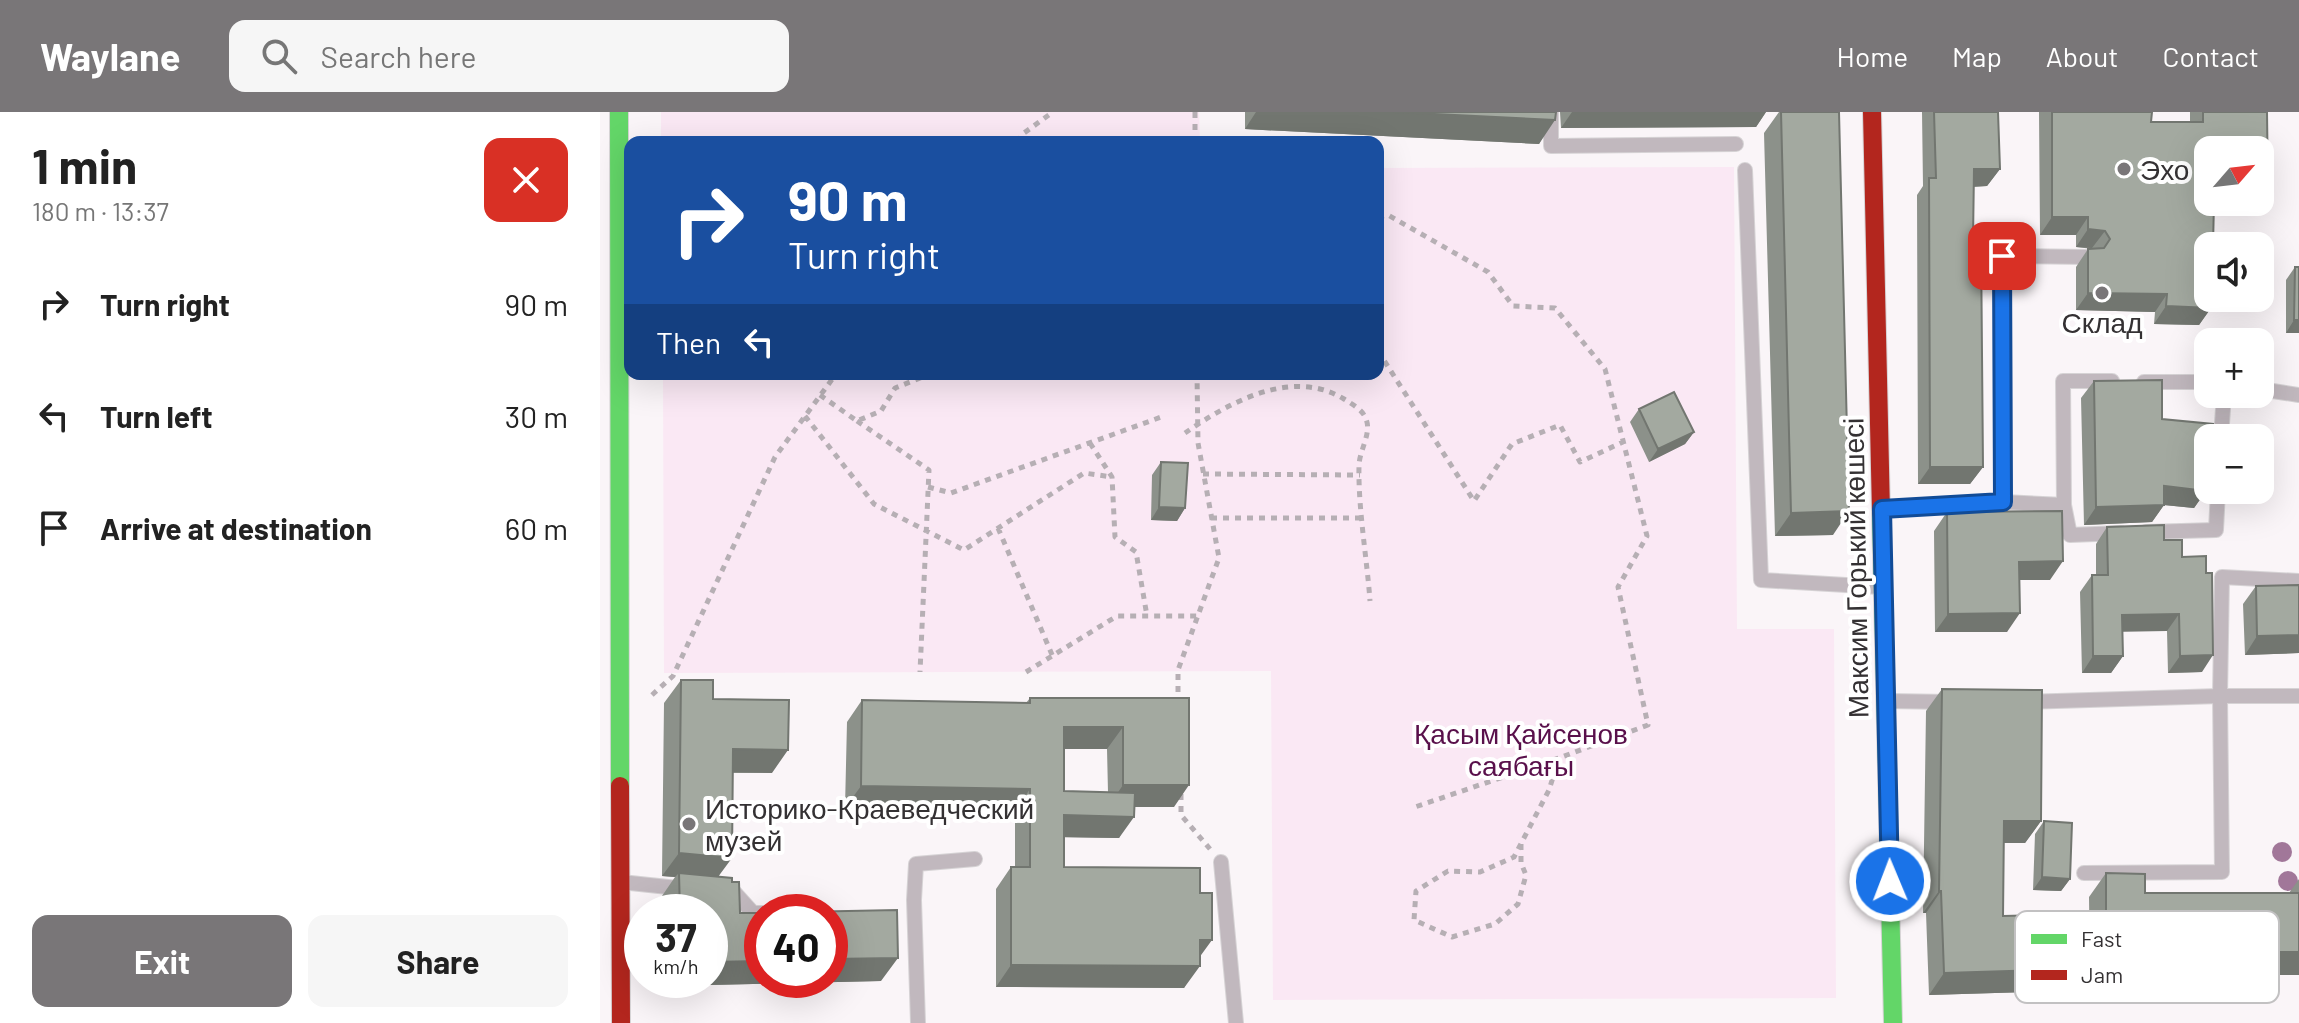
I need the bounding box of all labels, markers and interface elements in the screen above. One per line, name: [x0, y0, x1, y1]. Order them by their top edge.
search box: [229, 20, 789, 92]
text: Waylane: [40, 33, 181, 79]
icon: search: [257, 34, 301, 78]
text: Search here: [321, 38, 476, 74]
text: Home: [1837, 39, 1908, 73]
text: Map: [1952, 39, 2002, 73]
text: About: [2046, 39, 2118, 73]
text: Contact: [2162, 39, 2259, 73]
text: 1 min: [32, 136, 137, 194]
north arrow: [2194, 136, 2274, 216]
map controls: [2194, 136, 2274, 504]
button: close: [484, 138, 568, 222]
place label: Эхо: [2140, 152, 2189, 186]
marker: Эхо: [2115, 160, 2133, 178]
text: 90 m: [788, 165, 908, 232]
icon: right: [656, 168, 760, 272]
text: 180 m · 13:37: [32, 195, 169, 226]
pin: [1968, 222, 2036, 290]
button: sound: [2194, 232, 2274, 312]
text: Turn right: [788, 233, 940, 276]
icon: arrive: [1980, 234, 2024, 278]
icon: right: [32, 282, 76, 326]
marker: Склад: [2093, 284, 2111, 302]
text: Turn right: [100, 286, 230, 322]
text: 90 m: [505, 286, 568, 322]
place label: Склад: [2061, 305, 2143, 339]
icon: left: [737, 320, 781, 364]
text: Then: [656, 324, 721, 360]
button: +: [2194, 328, 2274, 408]
icon: left: [32, 394, 76, 438]
text: Turn left: [100, 398, 213, 434]
text: 30 m: [505, 398, 568, 434]
street label: Максим Горький көшесі: [1835, 417, 1875, 719]
button: −: [2194, 424, 2274, 504]
icon: arrive: [32, 506, 76, 550]
text: Arrive at destination: [100, 510, 372, 546]
text: 60 m: [505, 510, 568, 546]
park label: Қасым Қайсенов саябағы: [1414, 716, 1628, 782]
place label: Историко-Краеведческий музей: [705, 791, 1034, 857]
marker: Историко-Краеведческий музей: [680, 815, 698, 833]
position arrow: [1848, 839, 1932, 923]
speed limit sign: 40: [744, 894, 848, 998]
legend: [2015, 911, 2279, 1003]
text: 37: [655, 912, 697, 960]
button: Exit: [32, 915, 292, 1007]
button: Share: [308, 915, 568, 1007]
text: Fast: [2081, 925, 2123, 951]
text: km/h: [653, 954, 699, 978]
text: Jam: [2081, 961, 2123, 987]

